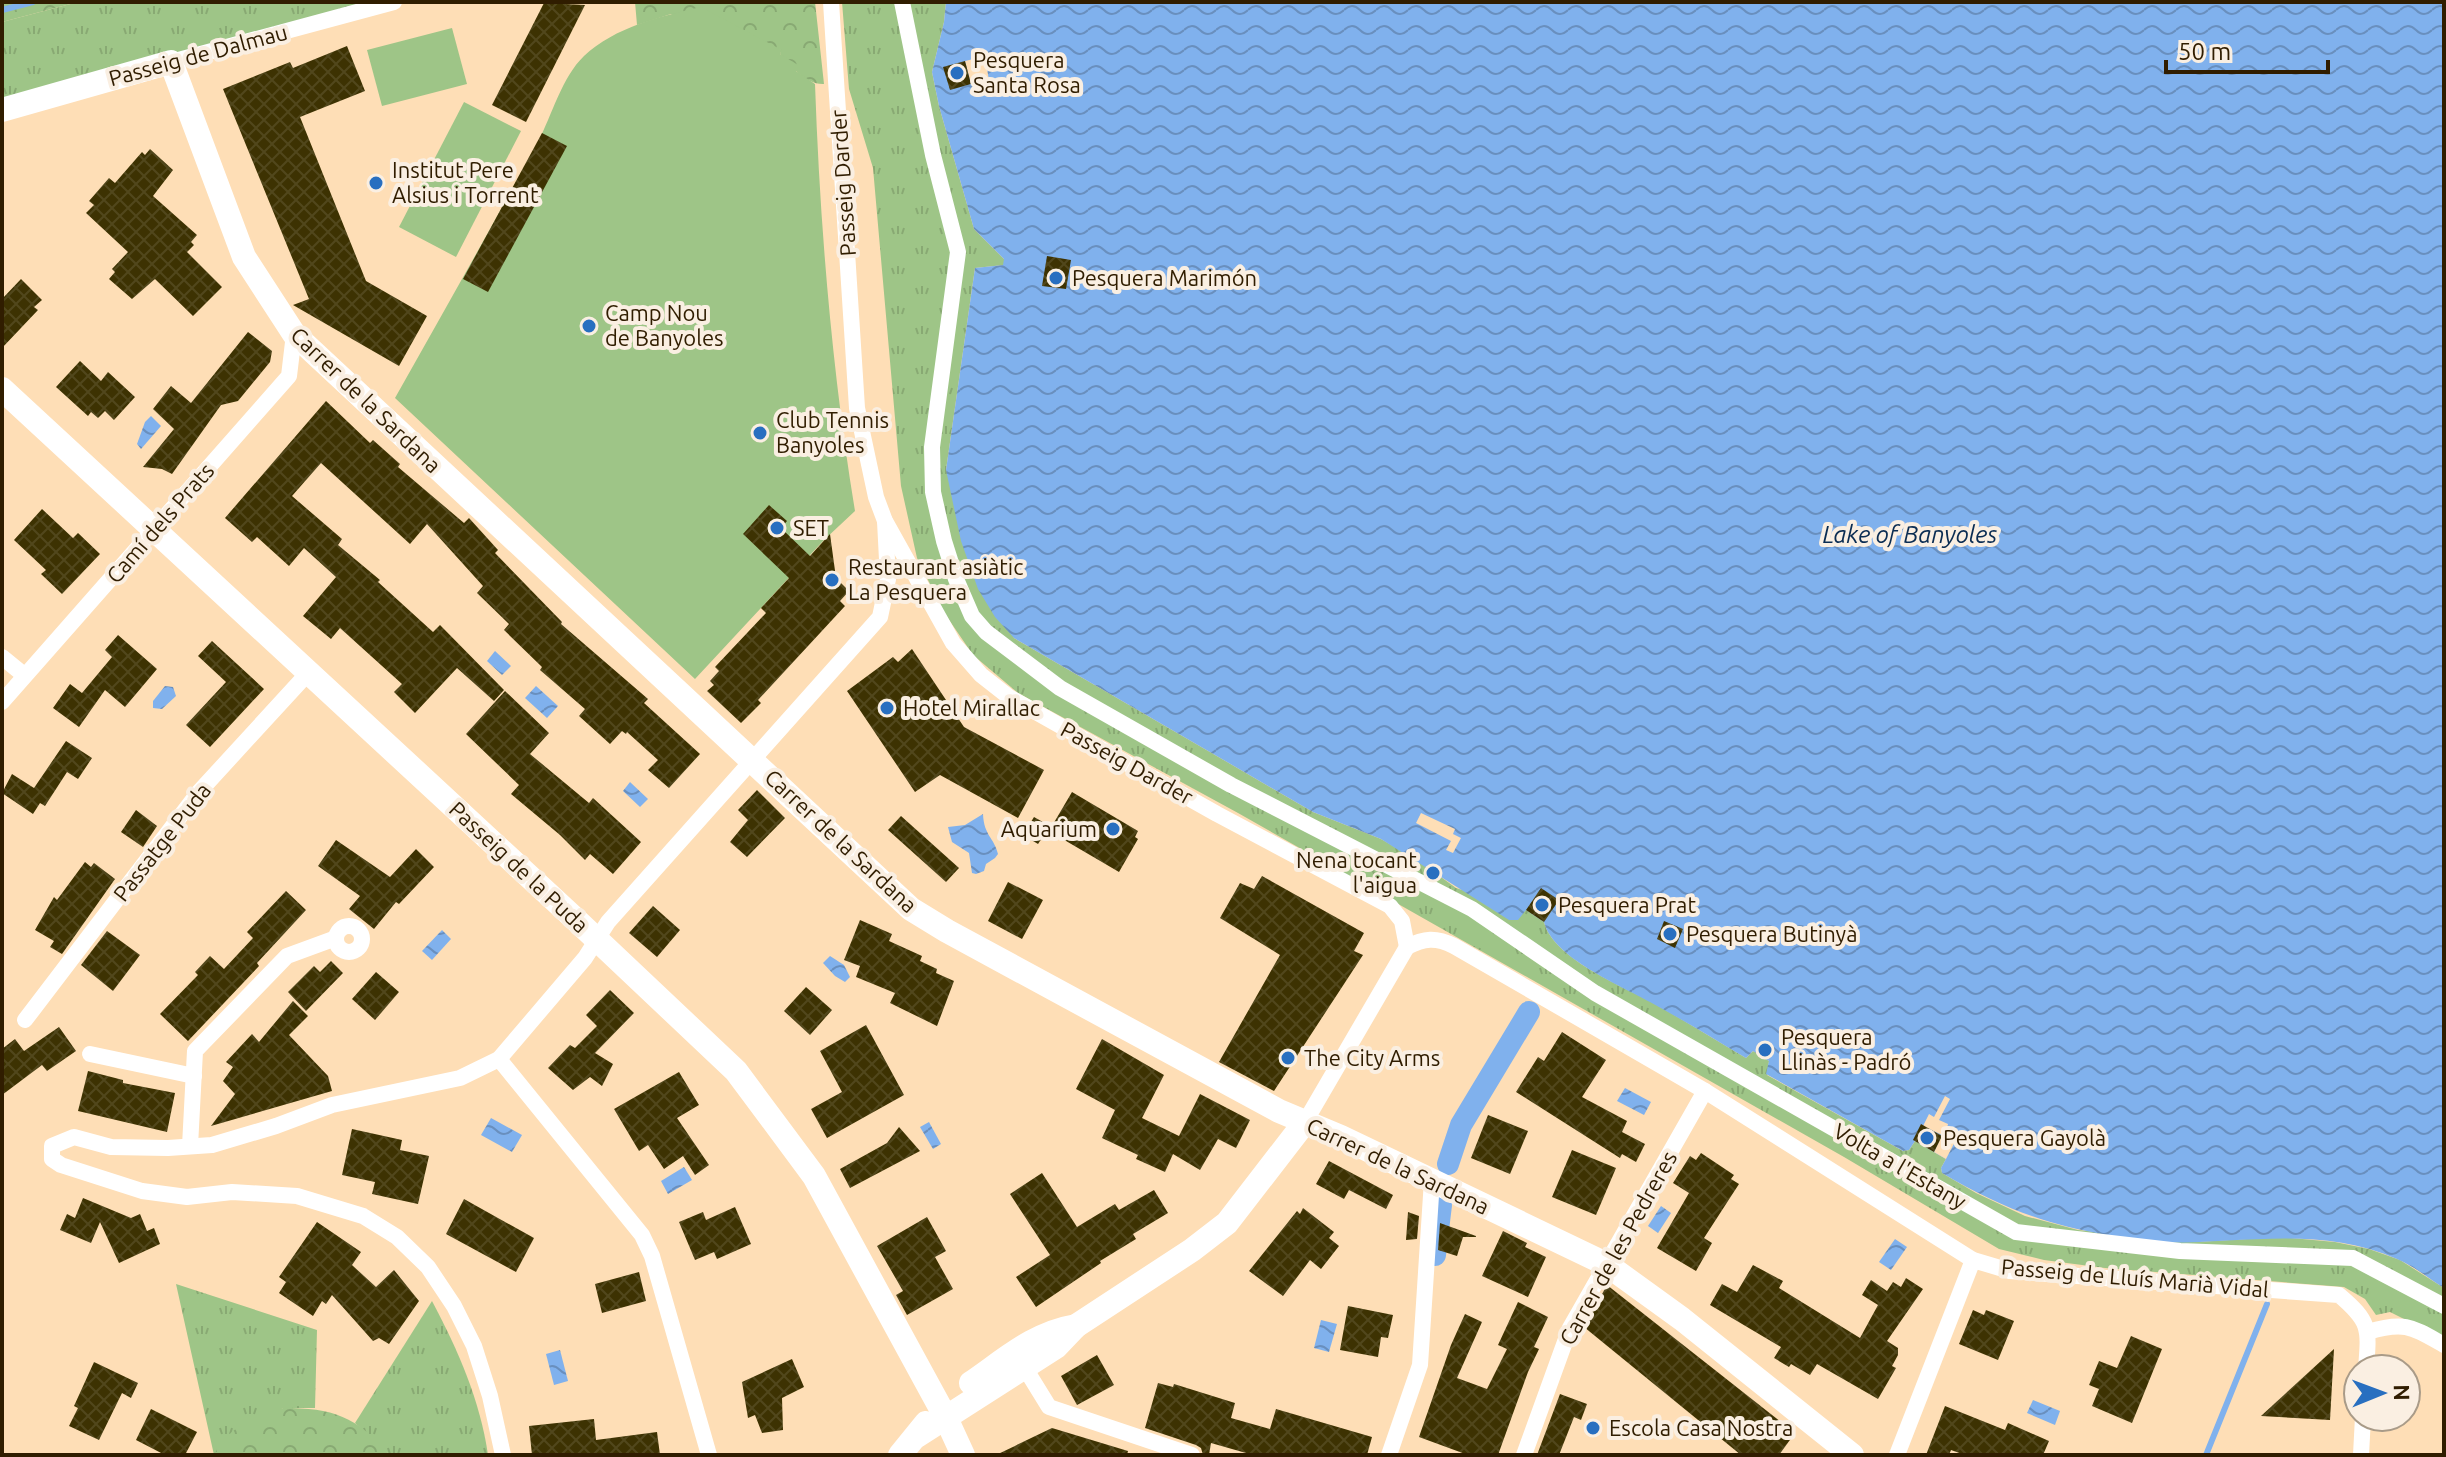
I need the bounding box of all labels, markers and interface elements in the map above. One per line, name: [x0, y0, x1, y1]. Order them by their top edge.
street label: Passeig de Dalmau: [106, 19, 290, 90]
scale bar: [2166, 24, 2328, 74]
text: 50 m: [2178, 38, 2231, 65]
place label: Pesquera Santa Rosa: [973, 47, 1081, 97]
marker: Pesquera Santa Rosa: [948, 64, 966, 82]
street label: Passeig Darder: [825, 108, 860, 257]
place label: Institut Pere Alsius i Torrent: [392, 157, 539, 207]
marker: Institut Pere Alsius i Torrent: [367, 174, 385, 192]
place label: Pesquera Marimón: [1072, 265, 1257, 290]
marker: Pesquera Marimón: [1047, 269, 1065, 287]
place label: Camp Nou de Banyoles: [605, 300, 724, 350]
marker: Camp Nou de Banyoles: [580, 317, 598, 335]
street label: Carrer de la Sardana: [286, 322, 446, 478]
place label: Club Tennis Banyoles: [776, 407, 889, 457]
marker: Club Tennis Banyoles: [751, 424, 769, 442]
street label: Camí dels Prats: [101, 458, 218, 588]
place label: SET: [793, 515, 829, 540]
marker: SET: [768, 519, 786, 537]
water label: Lake of Banyoles: [1823, 521, 1997, 548]
place label: Restaurant asiàtic La Pesquera: [848, 554, 1023, 604]
marker: Restaurant asiàtic La Pesquera: [823, 571, 841, 589]
place label: Hotel Mirallac: [903, 695, 1040, 720]
marker: Hotel Mirallac: [878, 699, 896, 717]
street label: Passeig Darder: [1057, 716, 1198, 809]
street label: Carrer de la Sardana: [760, 764, 922, 917]
street label: Passatge Puda: [108, 778, 215, 906]
street label: Passeig de la Puda: [445, 796, 594, 937]
place label: Aquarium: [1001, 816, 1097, 841]
marker: Aquarium: [1104, 820, 1122, 838]
place label: Nena tocant l'aigua: [1296, 847, 1417, 897]
marker: Nena tocant l'aigua: [1424, 864, 1442, 882]
place label: Pesquera Prat: [1558, 892, 1696, 917]
marker: Pesquera Prat: [1533, 896, 1551, 914]
place label: Pesquera Butinyà: [1686, 921, 1857, 946]
marker: Pesquera Butinyà: [1661, 925, 1679, 943]
place label: Pesquera Llinàs - Padró: [1781, 1024, 1911, 1074]
marker: Pesquera Llinàs - Padró: [1756, 1041, 1774, 1059]
place label: The City Arms: [1304, 1045, 1440, 1070]
marker: The City Arms: [1279, 1049, 1297, 1067]
street label: Carrer de la Sardana: [1303, 1112, 1493, 1219]
street label: Volta a l'Estany: [1829, 1117, 1971, 1214]
place label: Pesquera Gayolà: [1943, 1125, 2106, 1150]
marker: Pesquera Gayolà: [1918, 1129, 1936, 1147]
street label: Carrer de les Pedreres: [1554, 1146, 1681, 1349]
street label: Passeig de Lluís Marià Vidal: [2000, 1253, 2270, 1302]
north arrow: [2342, 1353, 2422, 1433]
text: N: [2390, 1384, 2415, 1401]
place label: Escola Casa Nostra: [1609, 1415, 1793, 1440]
marker: Escola Casa Nostra: [1584, 1419, 1602, 1437]

